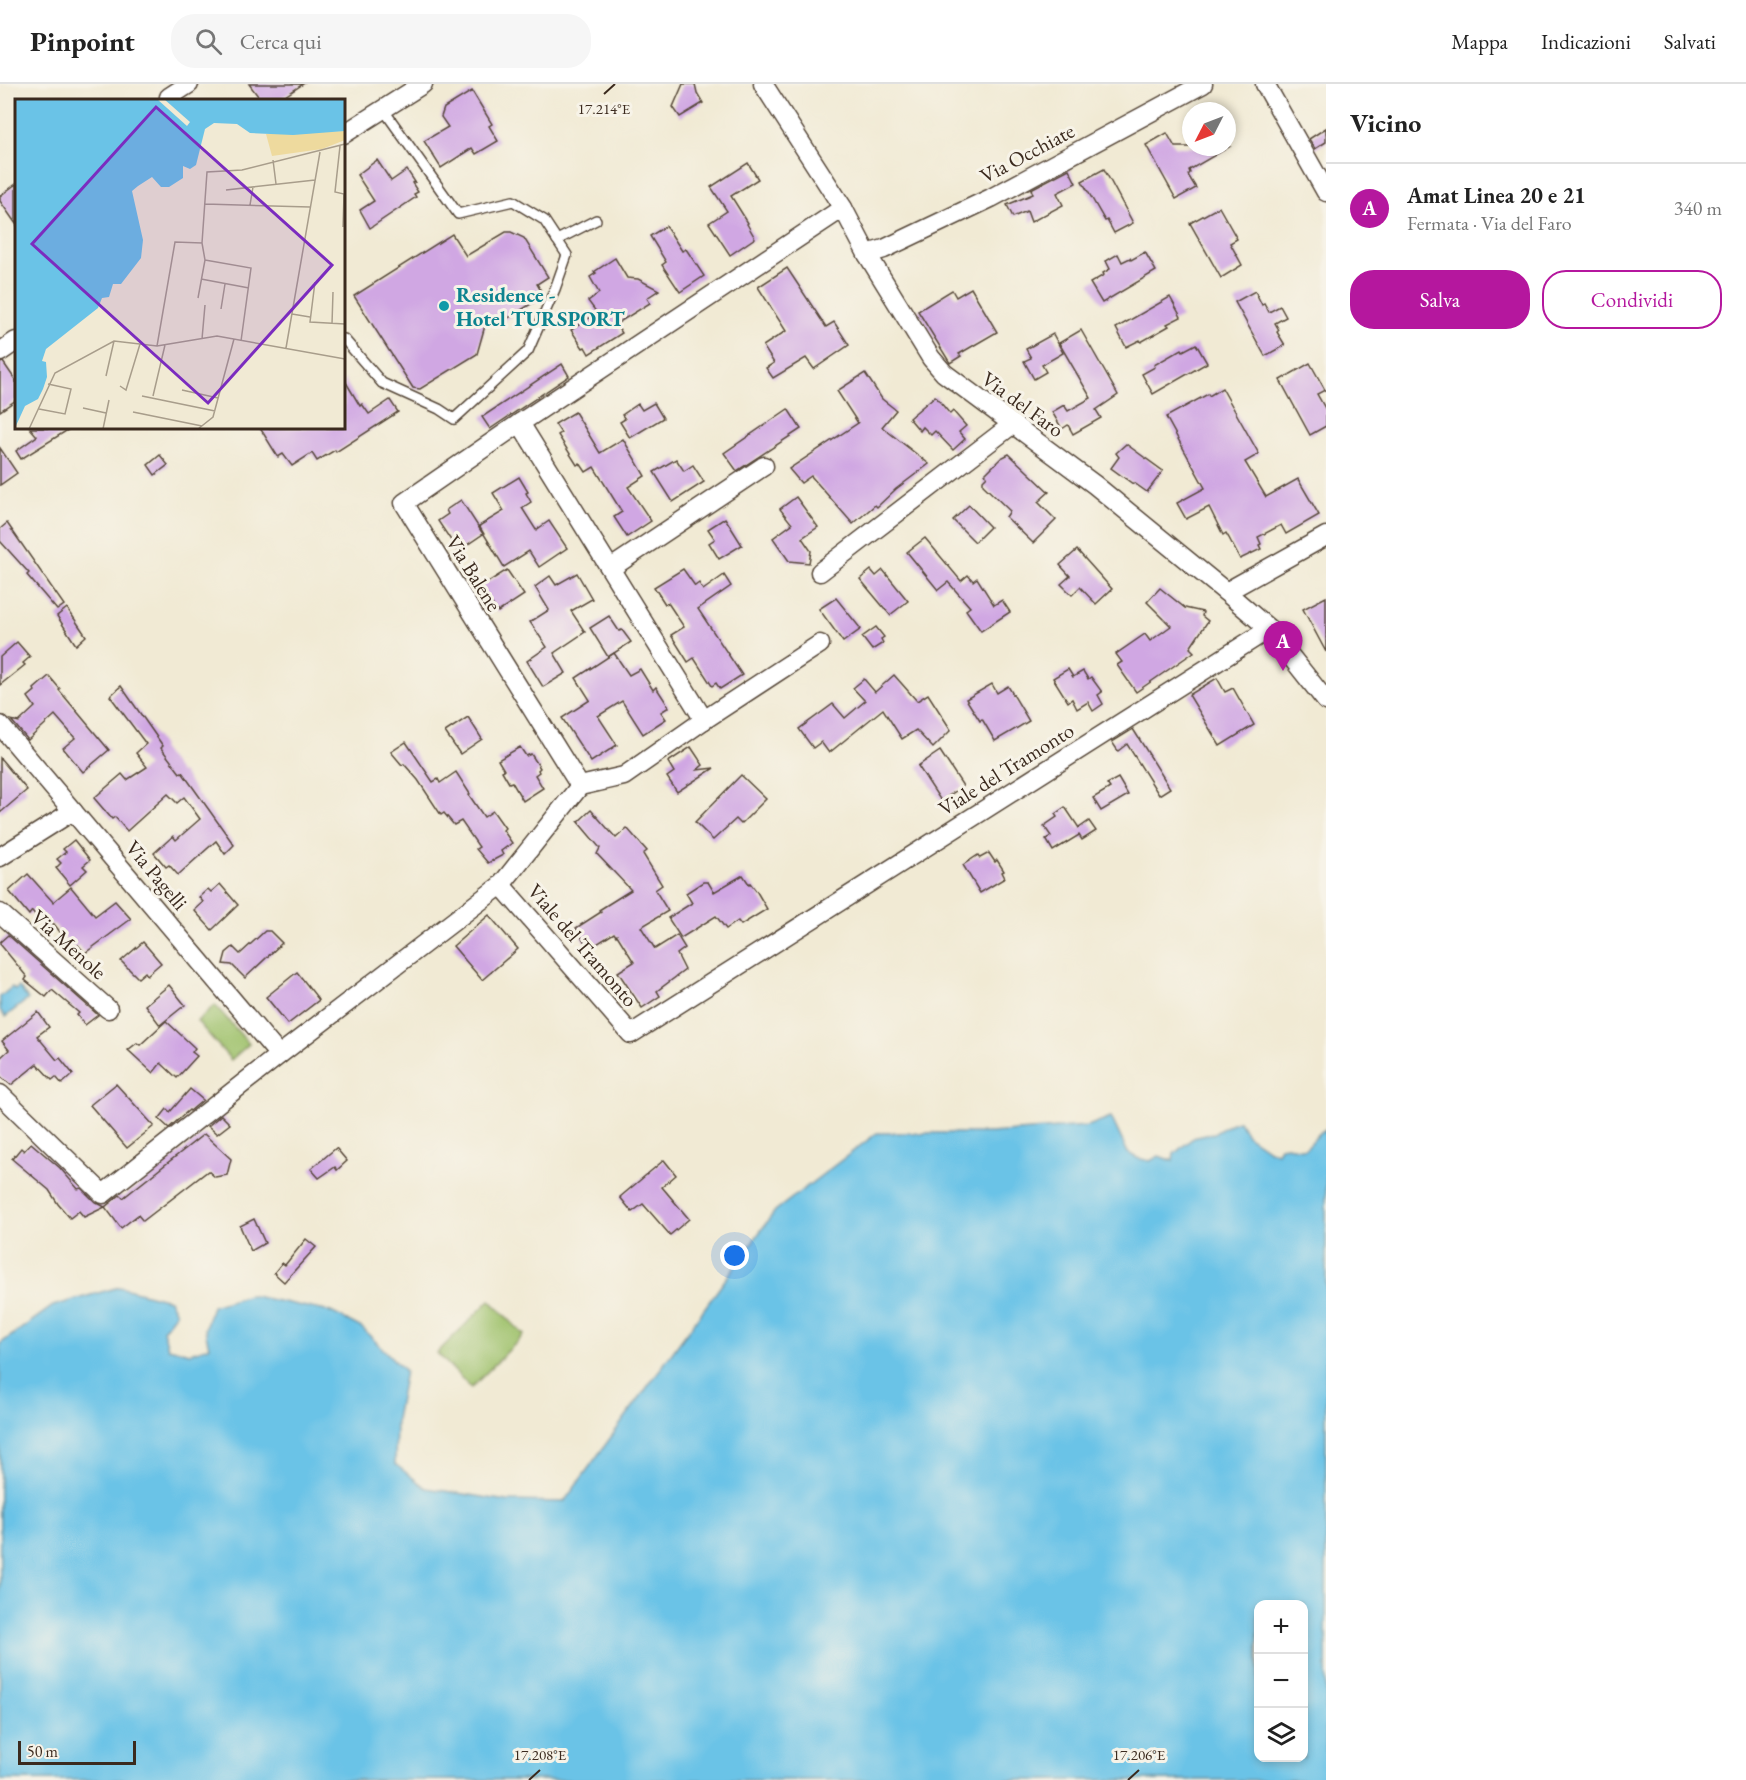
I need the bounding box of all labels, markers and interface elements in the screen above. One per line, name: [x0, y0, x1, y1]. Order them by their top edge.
search box: [171, 14, 591, 68]
text: Pinpoint: [30, 23, 135, 59]
icon: search: [192, 25, 225, 58]
text: Cerca qui: [240, 27, 322, 56]
text: Mappa: [1451, 28, 1508, 55]
text: Indicazioni: [1541, 28, 1631, 55]
text: Salvati: [1664, 28, 1716, 55]
inset map: [15, 99, 345, 429]
text: 17.214°E: [578, 99, 631, 118]
north arrow: [1182, 102, 1236, 156]
text: Vicino: [1350, 106, 1421, 140]
street label: Via Occhiate: [975, 117, 1079, 189]
text: Amat Linea 20 e 21: [1407, 181, 1586, 210]
text: A: [1362, 195, 1377, 221]
text: 340 m: [1674, 195, 1722, 221]
text: Fermata · Via del Faro: [1407, 210, 1572, 236]
button: Salva: [1350, 270, 1530, 329]
button: Condividi: [1542, 270, 1722, 329]
place label: Residence - Hotel TURSPORT: [456, 281, 625, 332]
marker: Residence - Hotel TURSPORT: [437, 299, 451, 313]
street label: Via del Faro: [976, 365, 1070, 443]
street label: Via Balene: [440, 530, 508, 616]
pin: A: [1264, 622, 1302, 671]
street label: Viale del Tramonto: [933, 717, 1079, 821]
street label: Via Pagelli: [120, 835, 194, 915]
street label: Viale del Tramonto: [522, 878, 644, 1012]
street label: Via Menole: [26, 903, 112, 985]
your location: [720, 1241, 749, 1270]
map controls: [1254, 1600, 1308, 1762]
button: +: [1254, 1600, 1308, 1654]
button: −: [1254, 1654, 1308, 1708]
button: layers: [1254, 1708, 1308, 1762]
scale bar: [18, 1738, 136, 1766]
text: 50 m: [27, 1741, 58, 1762]
text: 17.208°E: [514, 1745, 567, 1764]
text: 17.206°E: [1113, 1745, 1166, 1764]

